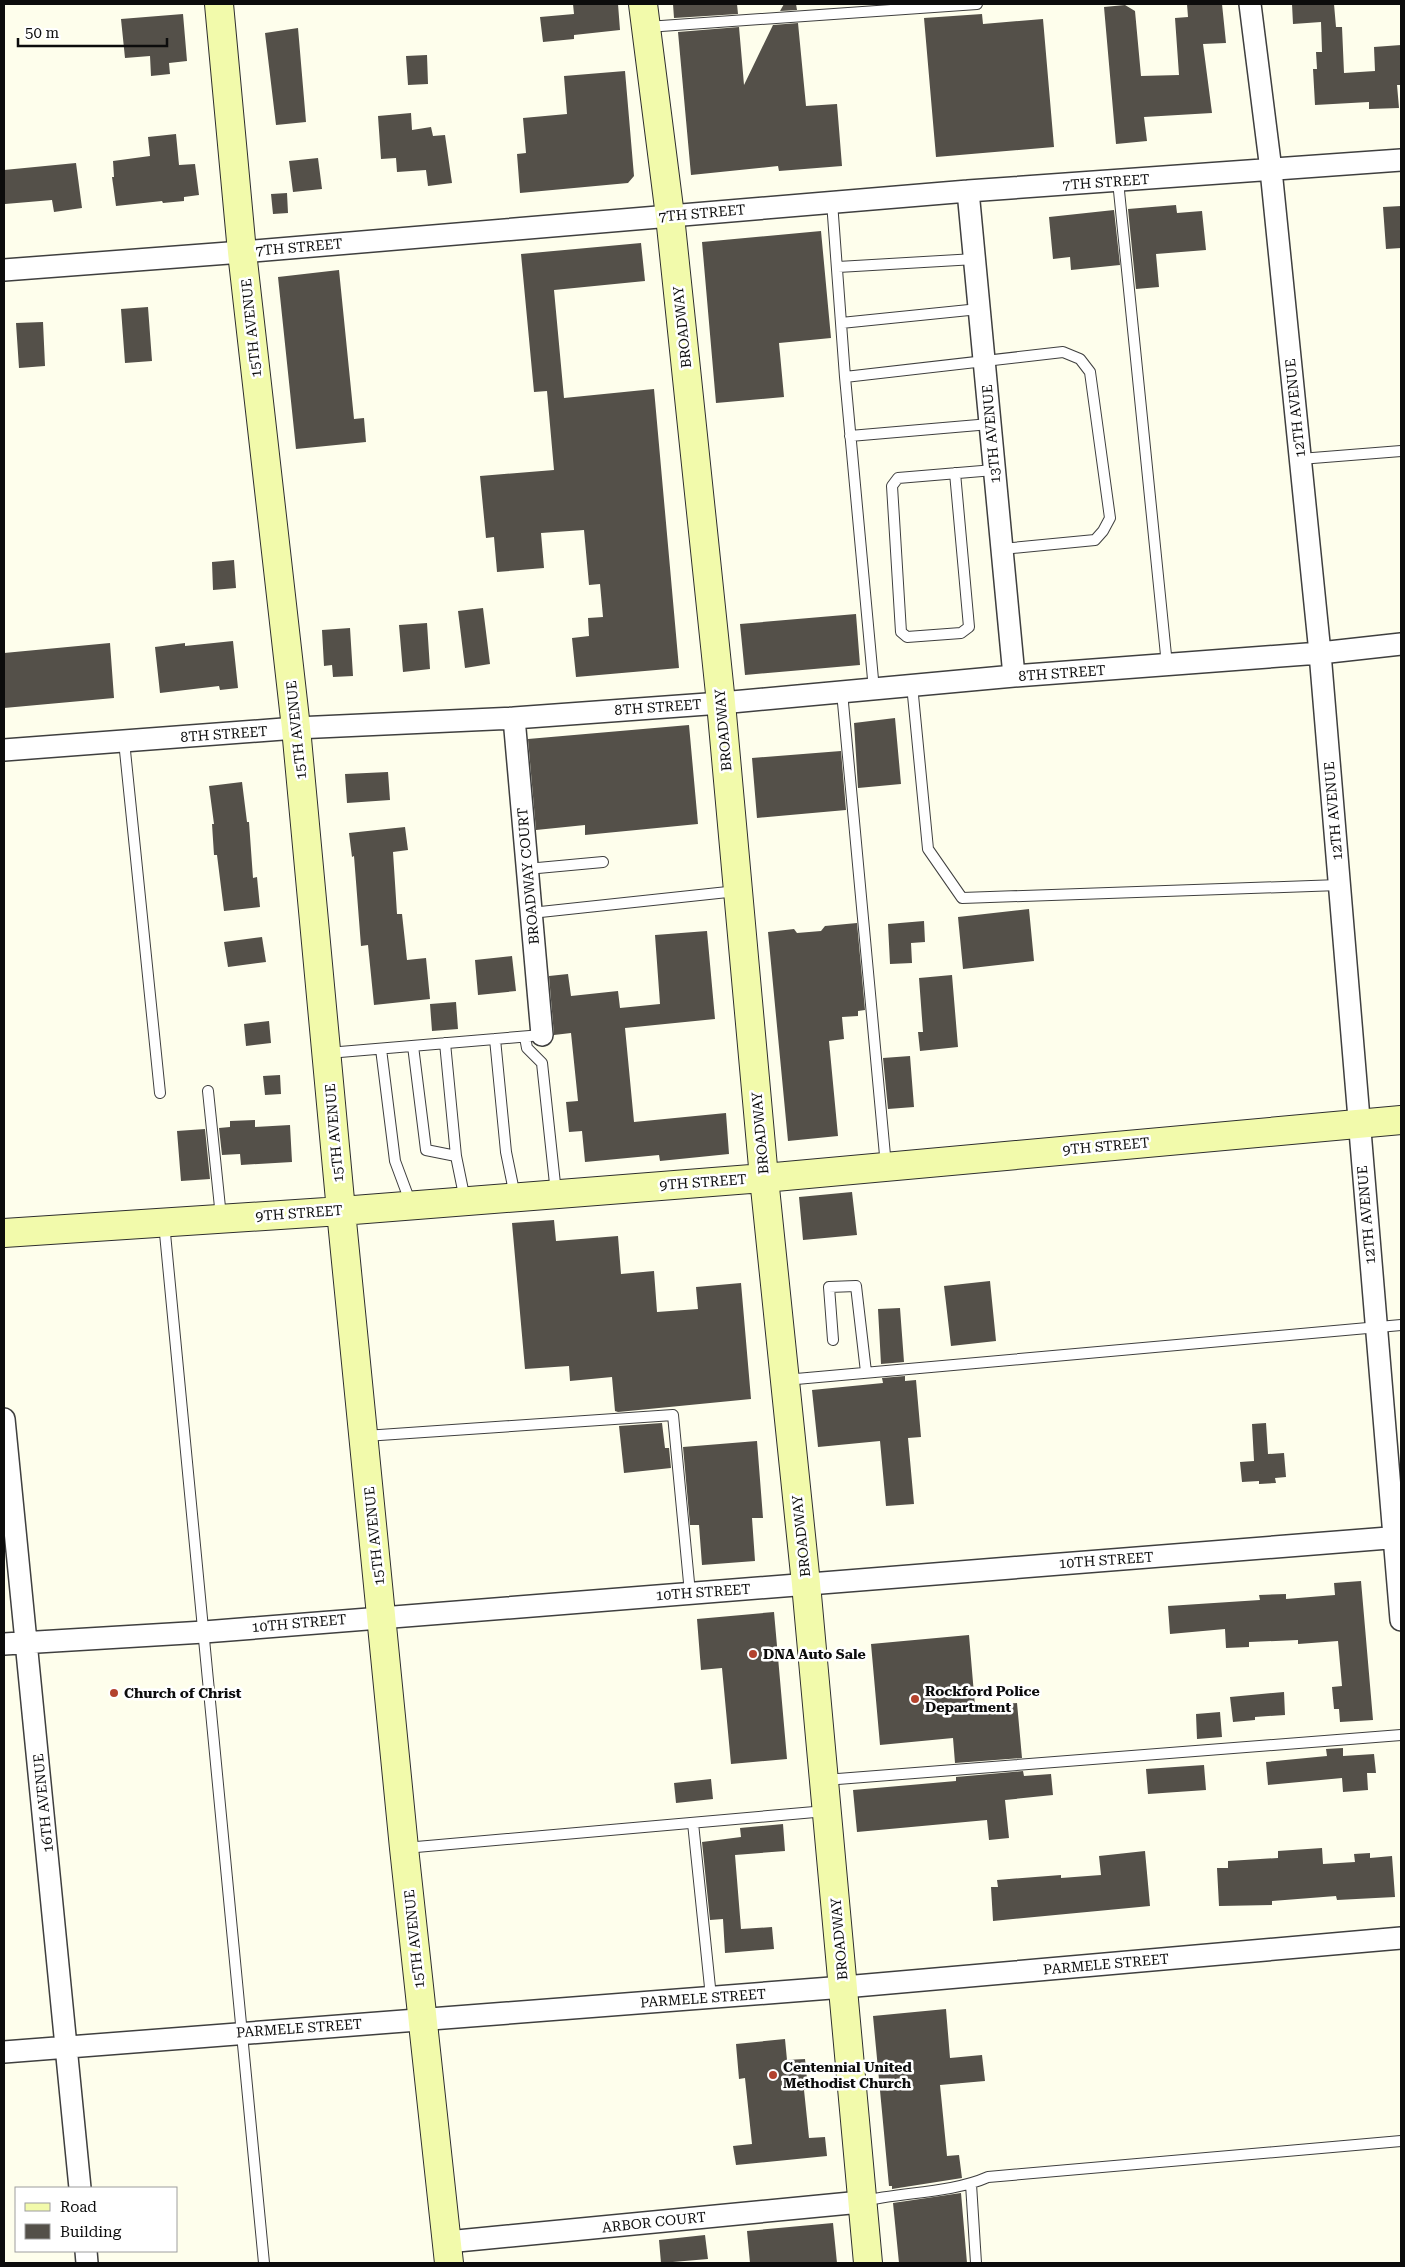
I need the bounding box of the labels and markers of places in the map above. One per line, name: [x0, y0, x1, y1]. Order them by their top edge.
place label: DNA Auto Sale: [763, 1646, 866, 1662]
marker: DNA Auto Sale: [747, 1648, 759, 1660]
place label: Rockford Police Department: [925, 1683, 1040, 1715]
place label: Church of Christ: [124, 1685, 242, 1701]
marker: Church of Christ: [108, 1687, 120, 1699]
marker: Rockford Police Department: [909, 1693, 921, 1705]
place label: Centennial United Methodist Church: [783, 2059, 912, 2091]
marker: Centennial United Methodist Church: [767, 2069, 779, 2081]

